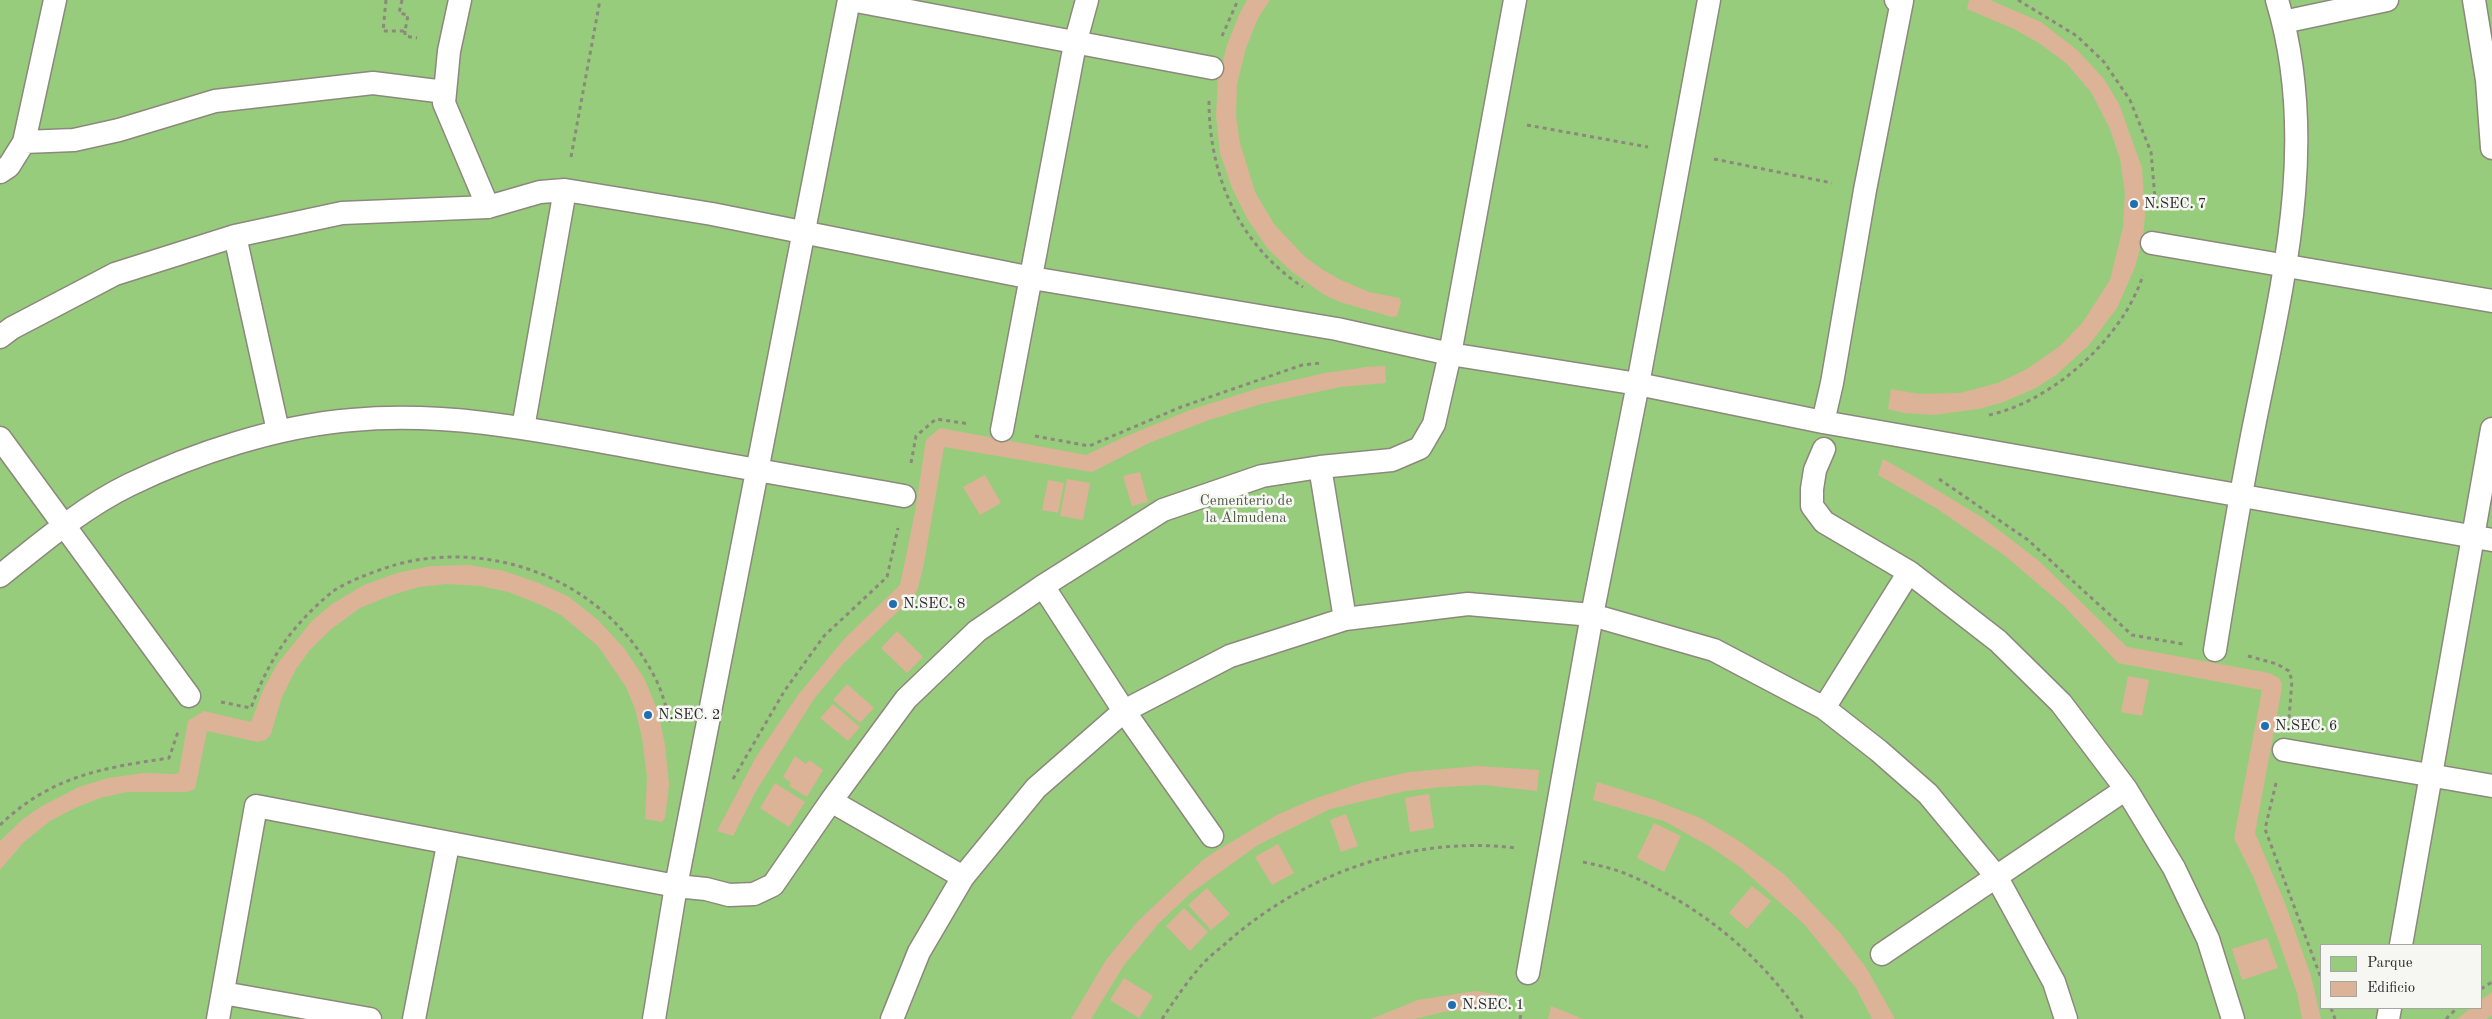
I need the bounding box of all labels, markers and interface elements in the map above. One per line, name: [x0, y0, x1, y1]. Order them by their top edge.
place label: N.SEC. 7: [2144, 195, 2207, 213]
marker: N.SEC. 7: [2128, 198, 2140, 210]
park label: Cementerio de la Almudena: [1200, 492, 1292, 527]
place label: N.SEC. 8: [903, 595, 966, 613]
marker: N.SEC. 8: [887, 598, 899, 610]
place label: N.SEC. 2: [658, 706, 721, 724]
marker: N.SEC. 2: [642, 709, 654, 721]
place label: N.SEC. 6: [2275, 717, 2338, 735]
marker: N.SEC. 6: [2259, 720, 2271, 732]
legend: [2320, 944, 2482, 1009]
text: Parque: [2367, 956, 2413, 971]
text: Edificio: [2367, 981, 2415, 996]
place label: N.SEC. 1: [1462, 996, 1525, 1014]
marker: N.SEC. 1: [1446, 999, 1458, 1011]

